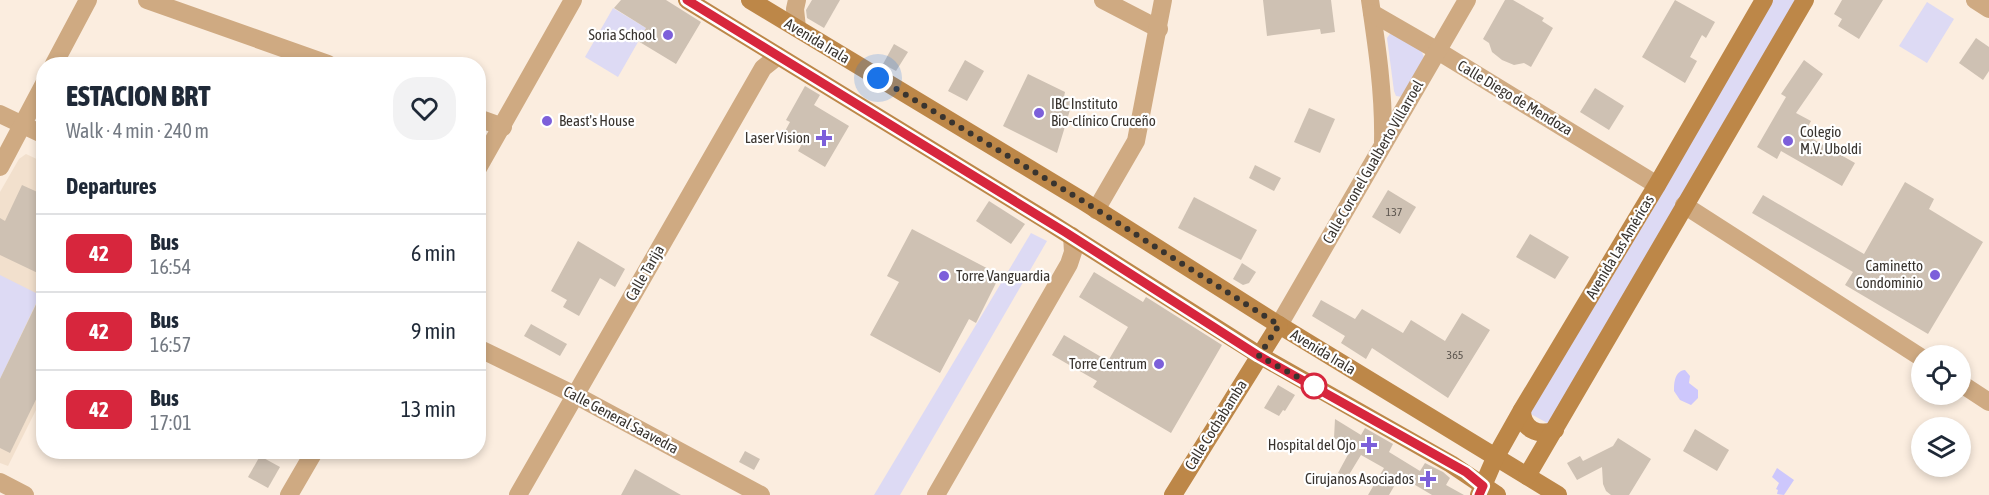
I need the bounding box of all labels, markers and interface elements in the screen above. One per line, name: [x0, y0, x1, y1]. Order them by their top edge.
street label: Avenida Irala: [782, 15, 853, 67]
place label: Soria School: [589, 26, 656, 43]
marker: Soria School: [661, 28, 675, 42]
street label: Calle Diego de Mendoza: [1455, 57, 1576, 139]
your location: [863, 63, 893, 93]
button: heart: [393, 77, 456, 140]
street label: Calle Coronel Gualberto Villarroel: [1319, 77, 1426, 246]
text: ESTACION BRT: [66, 80, 211, 112]
place label: IBC Instituto Bio-clínico Cruceño: [1051, 95, 1156, 129]
marker: IBC Instituto Bio-clínico Cruceño: [1032, 106, 1046, 120]
place label: Beast's House: [559, 112, 635, 129]
marker: Beast's House: [540, 114, 554, 128]
text: Walk · 4 min · 240 m: [66, 119, 209, 142]
place label: Colegio M.V. Uboldi: [1800, 123, 1862, 157]
place label: Laser Vision: [745, 129, 810, 146]
marker: Laser Vision: [815, 129, 833, 147]
marker: Colegio M.V. Uboldi: [1781, 134, 1795, 148]
text: Departures: [66, 173, 156, 199]
street label: Avenida Las Américas: [1582, 192, 1657, 302]
house number: 137: [1386, 205, 1403, 219]
text: Bus: [150, 229, 179, 255]
text: 6 min: [411, 240, 456, 266]
text: 42: [89, 241, 109, 265]
street label: Calle Tarija: [622, 242, 667, 304]
text: 16:54: [150, 255, 191, 278]
place label: Caminetto Condominio: [1856, 257, 1923, 291]
place label: Torre Vanguardia: [956, 267, 1050, 284]
marker: Caminetto Condominio: [1928, 268, 1942, 282]
marker: Torre Vanguardia: [937, 269, 951, 283]
text: Bus: [150, 307, 179, 333]
text: 9 min: [411, 318, 456, 344]
text: 42: [89, 319, 109, 343]
street label: Avenida Irala: [1288, 326, 1359, 378]
text: 16:57: [150, 333, 191, 356]
map controls: [1911, 345, 1971, 477]
button: locate: [1911, 345, 1971, 405]
house number: 365: [1447, 348, 1463, 362]
place label: Torre Centrum: [1069, 355, 1147, 372]
marker: Torre Centrum: [1152, 357, 1166, 371]
unlabelled marker: [1301, 373, 1327, 399]
street label: Calle Cochabamba: [1181, 377, 1250, 473]
street label: Calle General Saavedra: [561, 382, 682, 457]
text: Bus: [150, 385, 179, 411]
text: 13 min: [401, 396, 456, 422]
text: 42: [89, 397, 109, 421]
text: 17:01: [150, 411, 192, 434]
button: layers: [1911, 417, 1971, 477]
place label: Hospital del Ojo: [1268, 436, 1356, 453]
marker: Hospital del Ojo: [1360, 436, 1378, 454]
place label: Cirujanos Asociados: [1305, 470, 1414, 487]
marker: Cirujanos Asociados: [1419, 470, 1437, 488]

